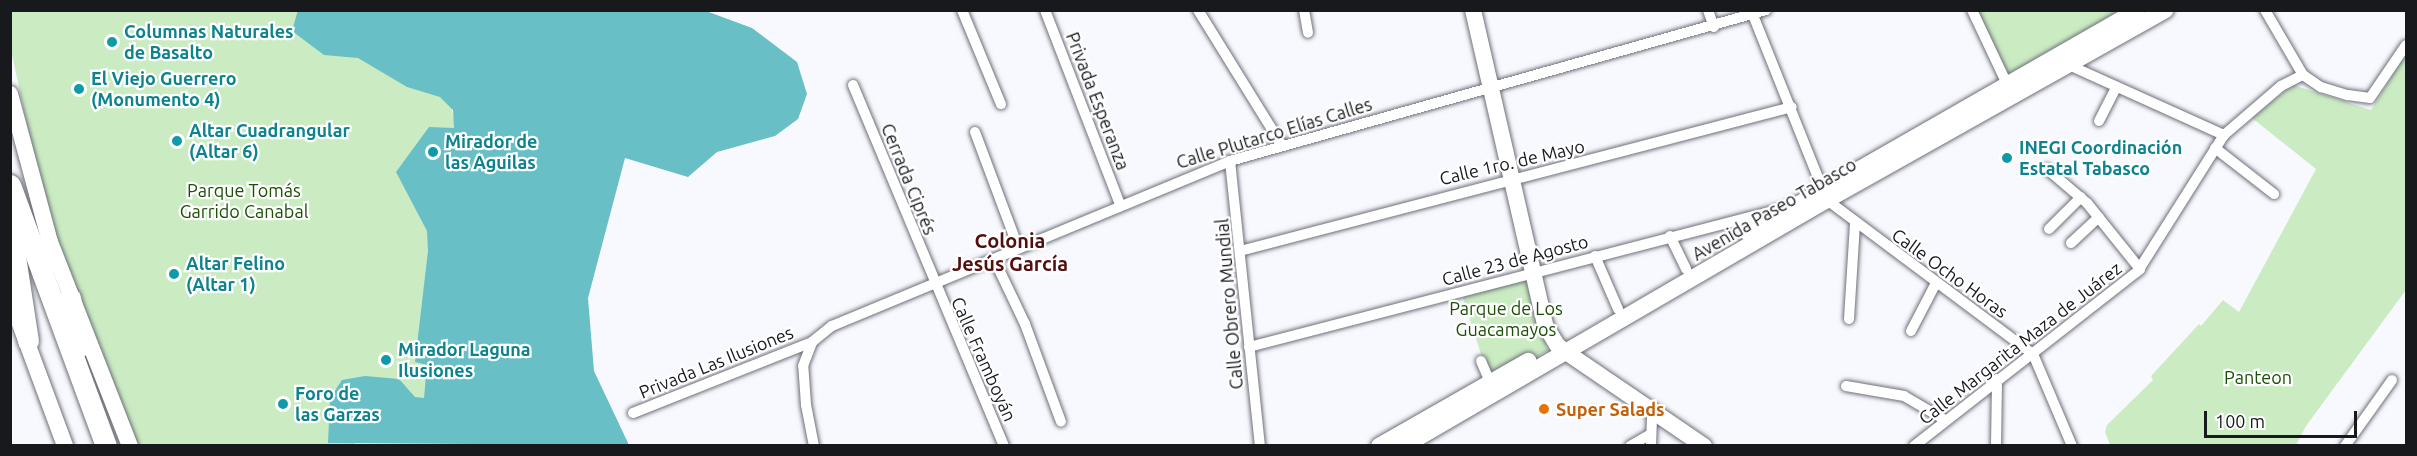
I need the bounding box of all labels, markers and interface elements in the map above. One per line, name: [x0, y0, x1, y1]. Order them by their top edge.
place label: Columnas Naturales de Basalto: [124, 21, 294, 63]
street label: Privada Esperanza: [1062, 29, 1134, 173]
marker: Columnas Naturales de Basalto: [105, 35, 119, 49]
place label: El Viejo Guerrero (Monumento 4): [91, 68, 237, 110]
marker: El Viejo Guerrero (Monumento 4): [72, 82, 86, 96]
street label: Calle Plutarco Elías Calles: [1174, 93, 1374, 173]
place label: Altar Cuadrangular (Altar 6): [189, 120, 350, 162]
street label: Cerrada Ciprés: [877, 120, 941, 238]
place label: Mirador de las Aguilas: [445, 131, 537, 174]
marker: Altar Cuadrangular (Altar 6): [170, 134, 184, 148]
street label: Calle 1ro. de Mayo: [1437, 135, 1587, 189]
place label: INEGI Coordinación Estatal Tabasco: [2019, 137, 2182, 180]
marker: Mirador de las Aguilas: [426, 145, 440, 159]
marker: INEGI Coordinación Estatal Tabasco: [2000, 151, 2014, 165]
street label: Avenida Paseo Tabasco: [1688, 153, 1860, 265]
park label: Parque Tomás Garrido Canabal: [180, 180, 308, 222]
street label: Calle Obrero Mundial: [1211, 218, 1247, 390]
street label: Calle Ocho Horas: [1888, 224, 2012, 322]
district label: Colonia Jesús García: [952, 229, 1068, 276]
street label: Calle 23 de Agosto: [1439, 230, 1591, 290]
place label: Altar Felino (Altar 1): [186, 253, 285, 296]
street label: Calle Margarita Maza de Juárez: [1914, 257, 2126, 429]
marker: Altar Felino (Altar 1): [167, 267, 181, 281]
street label: Calle Framboyán: [947, 294, 1021, 424]
park label: Parque de Los Guacamayos: [1449, 298, 1563, 340]
street label: Privada Las Ilusiones: [636, 321, 796, 403]
place label: Mirador Laguna Ilusiones: [398, 339, 531, 382]
marker: Mirador Laguna Ilusiones: [379, 353, 393, 367]
park label: Panteon: [2224, 366, 2292, 388]
place label: Foro de las Garzas: [295, 383, 380, 426]
marker: Foro de las Garzas: [276, 397, 290, 411]
place label: Super Salads: [1556, 398, 1664, 420]
scale bar: [2207, 399, 2360, 437]
marker: Super Salads: [1537, 402, 1551, 416]
text: 100 m: [2215, 411, 2265, 431]

